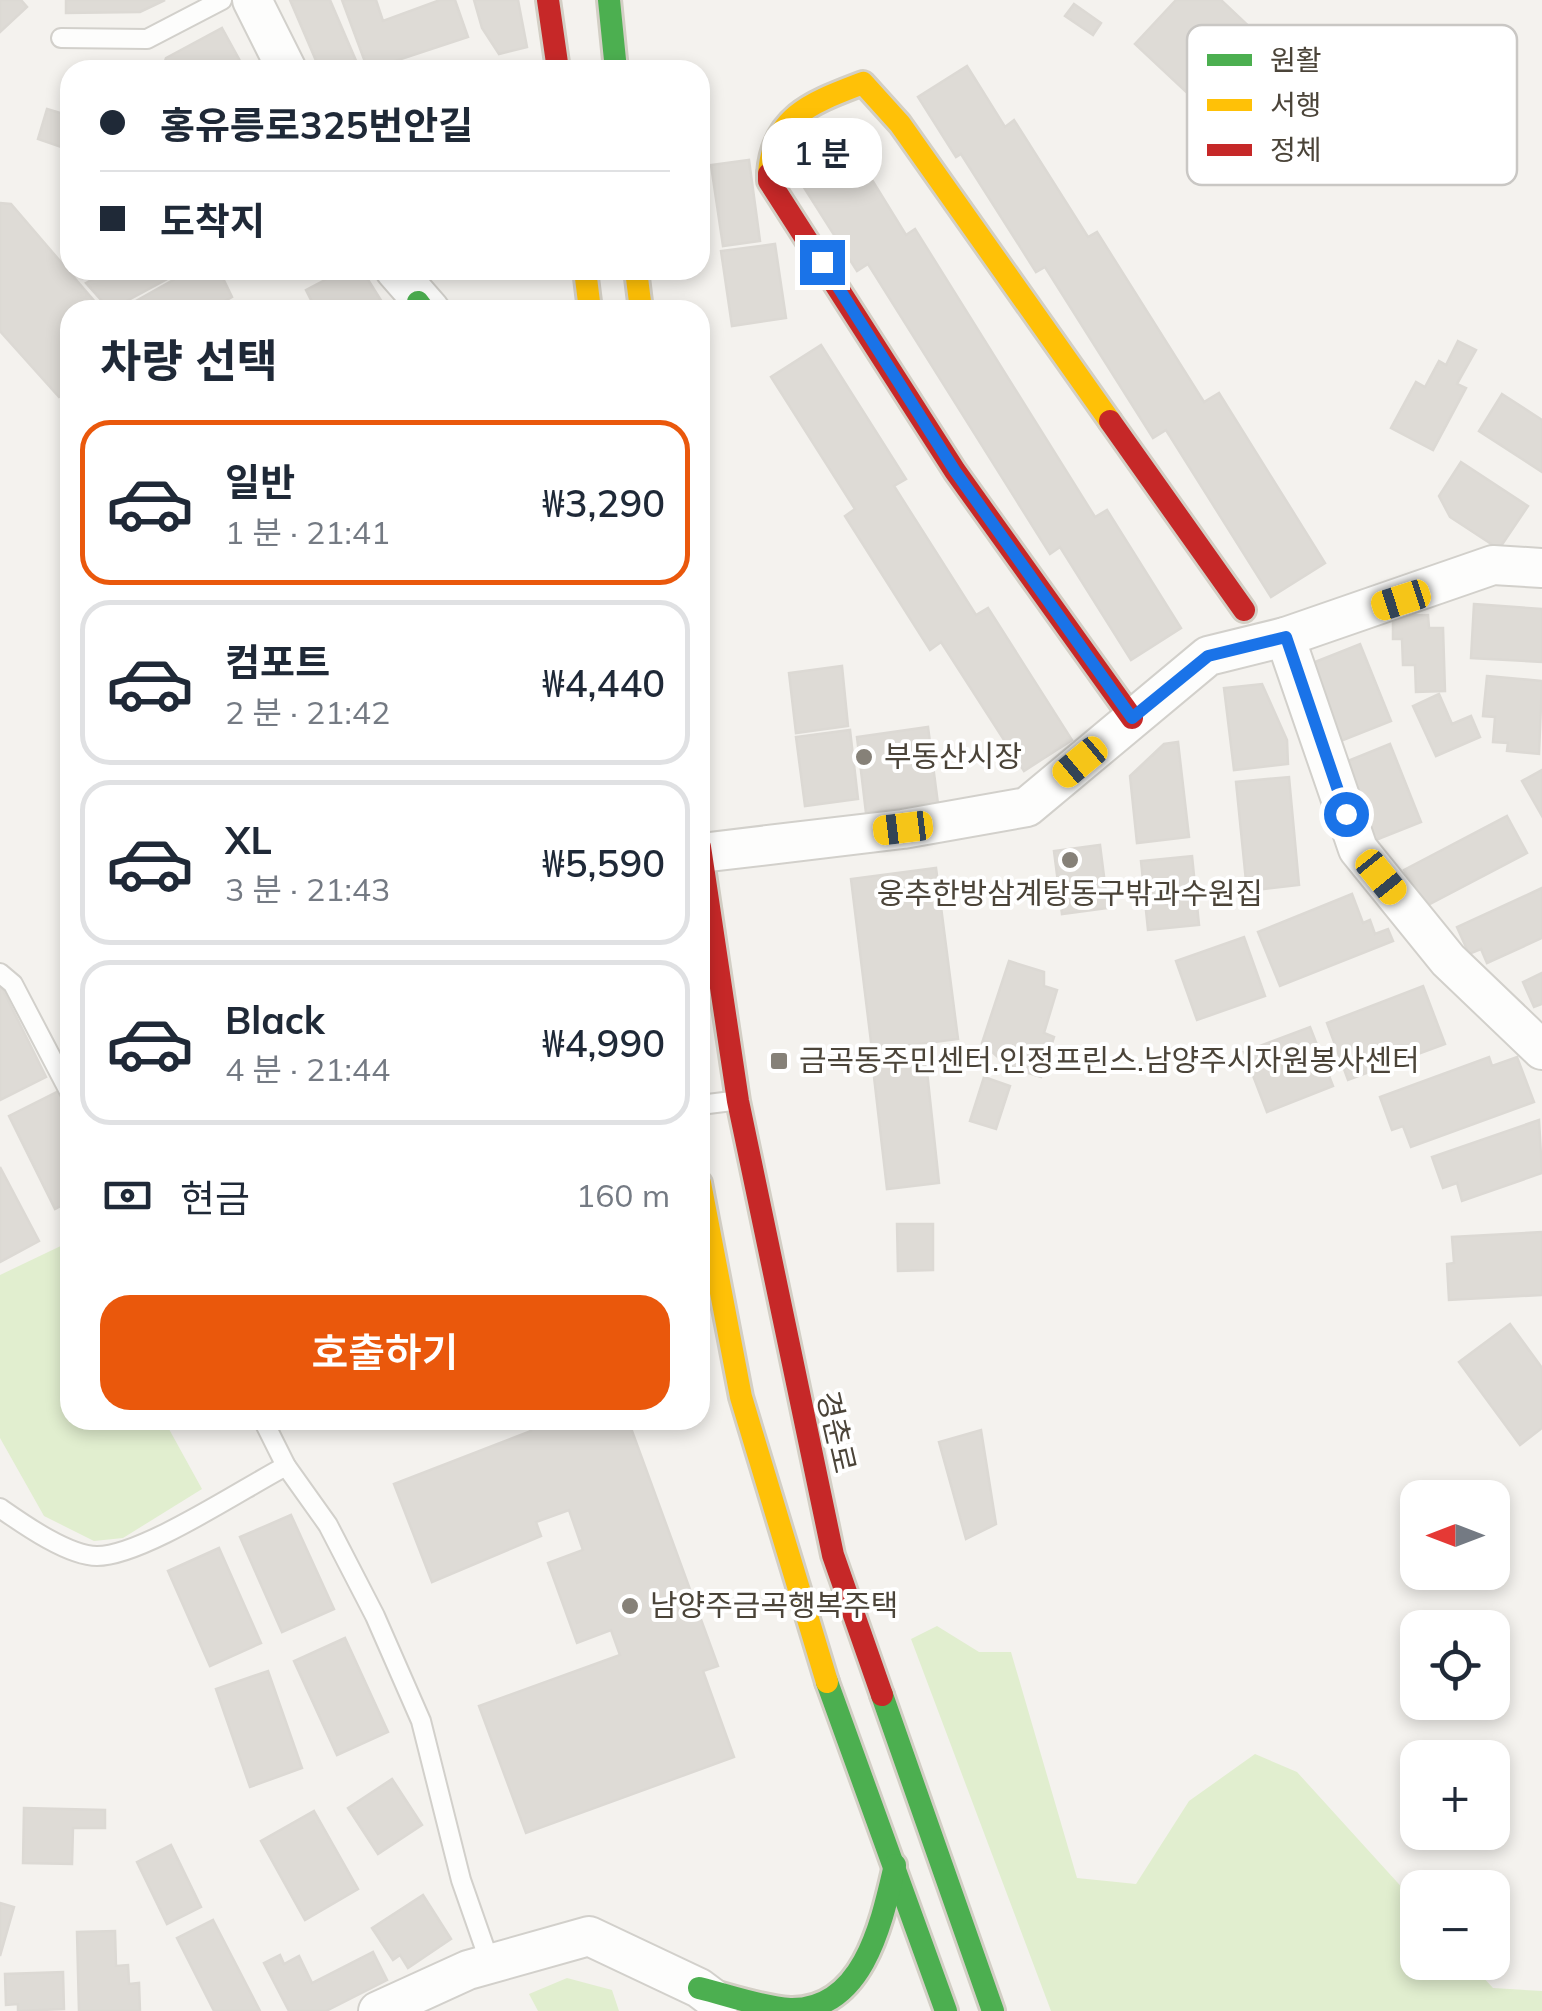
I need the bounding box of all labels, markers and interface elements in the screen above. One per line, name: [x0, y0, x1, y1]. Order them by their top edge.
legend: [1187, 25, 1517, 185]
text: 원활: [1270, 42, 1322, 77]
text: 서행: [1270, 87, 1322, 122]
text: 홍유릉로325번안길: [160, 101, 473, 149]
callout: 1 분: [762, 117, 882, 187]
text: 정체: [1270, 132, 1322, 167]
text: 1 분: [793, 133, 851, 173]
text: 도착지: [160, 197, 265, 245]
route end: [800, 240, 845, 285]
text: 차량 선택: [100, 332, 278, 388]
icon: car: [105, 458, 195, 548]
text: 일반: [225, 458, 295, 506]
text: ₩3,290: [542, 479, 665, 527]
text: 1 분 · 21:41: [225, 512, 390, 552]
car: [1368, 576, 1434, 624]
icon: car: [105, 638, 195, 728]
text: 컴포트: [225, 638, 330, 686]
text: ₩4,440: [542, 659, 665, 707]
text: 2 분 · 21:42: [225, 692, 390, 732]
car: [1047, 731, 1113, 793]
place label: 부동산시장: [884, 737, 1022, 775]
marker: 부동산시장: [853, 746, 875, 768]
route start: [1324, 792, 1369, 837]
car: [871, 809, 935, 847]
text: XL: [225, 816, 272, 864]
icon: car: [105, 818, 195, 908]
text: ₩5,590: [542, 839, 665, 887]
car: [1350, 844, 1412, 910]
marker: 웅추한방삼계탕동구밖과수원집: [1059, 849, 1081, 871]
text: 3 분 · 21:43: [225, 869, 390, 909]
place label: 웅추한방삼계탕동구밖과수원집: [877, 874, 1263, 912]
text: Black: [225, 996, 325, 1044]
icon: car: [105, 998, 195, 1088]
text: ₩4,990: [542, 1019, 665, 1067]
place label: 금곡동주민센터.인정프린스.남양주시자원봉사센터: [799, 1041, 1420, 1079]
text: 4 분 · 21:44: [225, 1049, 390, 1089]
marker: 금곡동주민센터.인정프린스.남양주시자원봉사센터: [768, 1050, 790, 1072]
icon: cash: [100, 1168, 155, 1223]
text: 현금: [180, 1174, 250, 1222]
text: 160 m: [576, 1175, 670, 1215]
button: 호출하기: [100, 1295, 670, 1410]
street label: 경춘로: [809, 1387, 865, 1476]
north arrow: [1400, 1480, 1510, 1590]
map controls: [1400, 1480, 1510, 1980]
place label: 남양주금곡행복주택: [650, 1586, 898, 1624]
marker: 남양주금곡행복주택: [619, 1595, 641, 1617]
button: locate: [1400, 1610, 1510, 1720]
button: +: [1400, 1740, 1510, 1850]
button: −: [1400, 1870, 1510, 1980]

